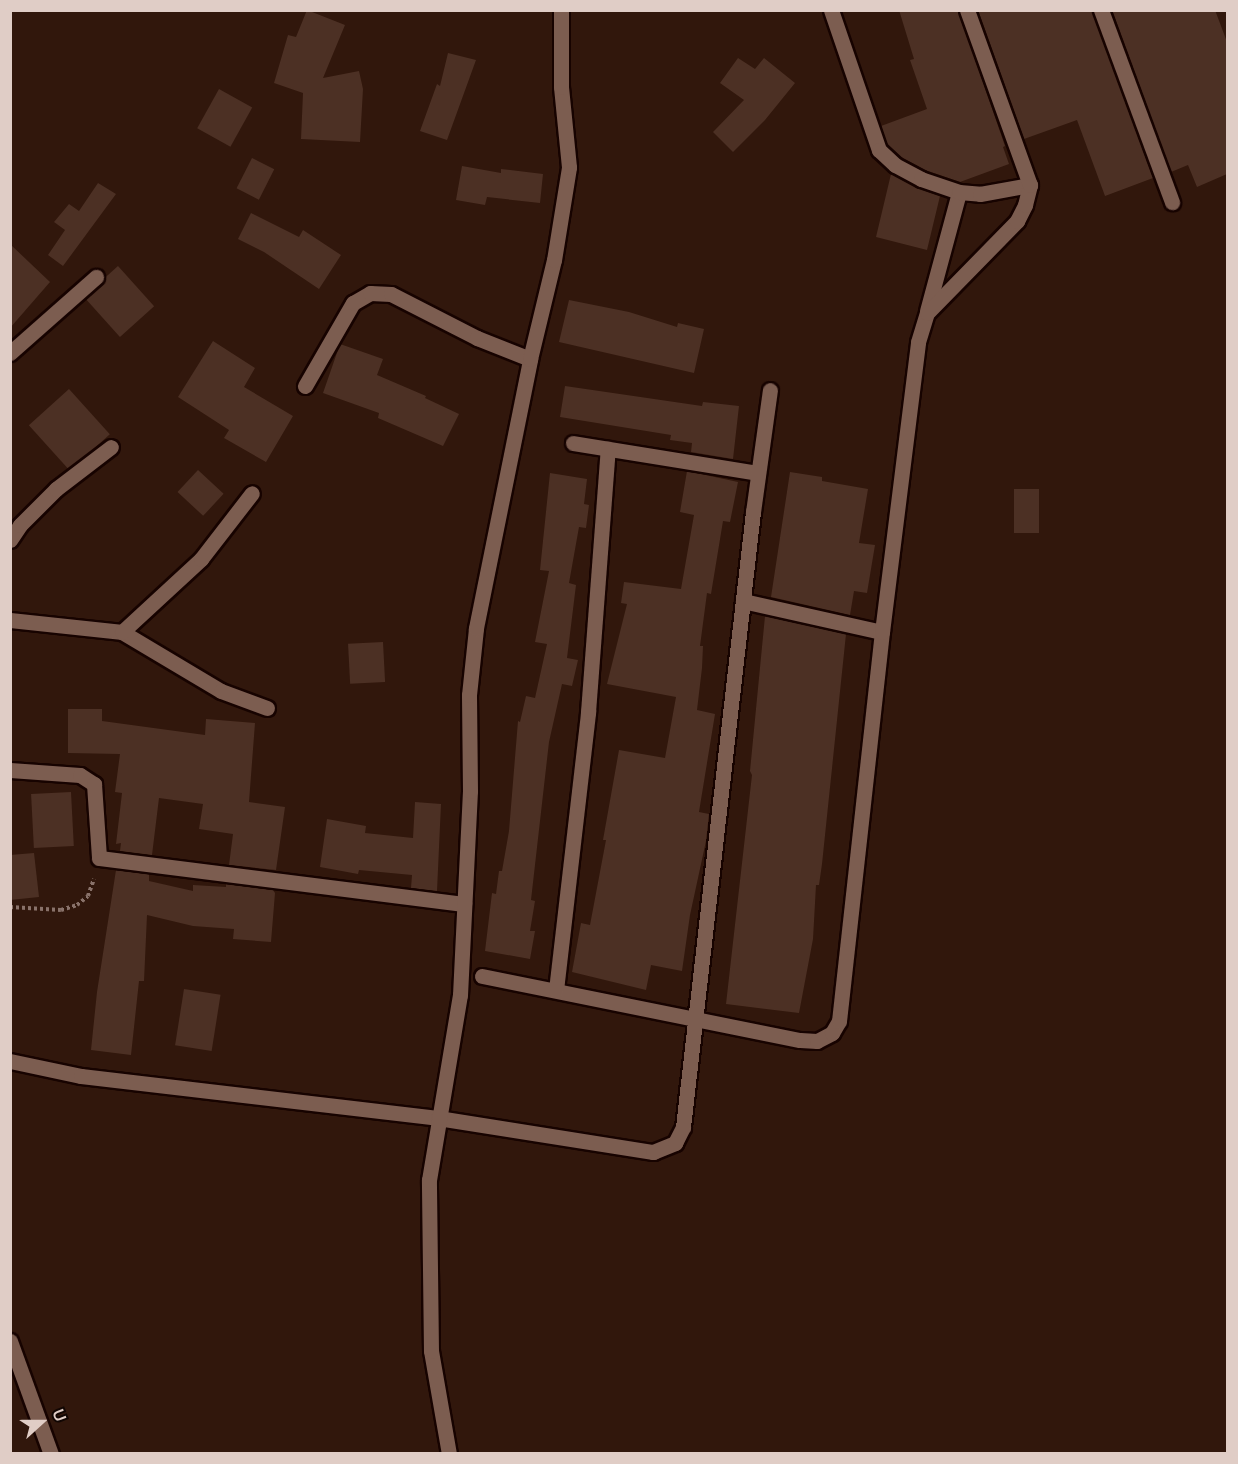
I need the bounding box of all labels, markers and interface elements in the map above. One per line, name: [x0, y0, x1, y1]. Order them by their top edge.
north arrow: [12, 1392, 72, 1452]
text: U: [46, 1406, 71, 1425]

